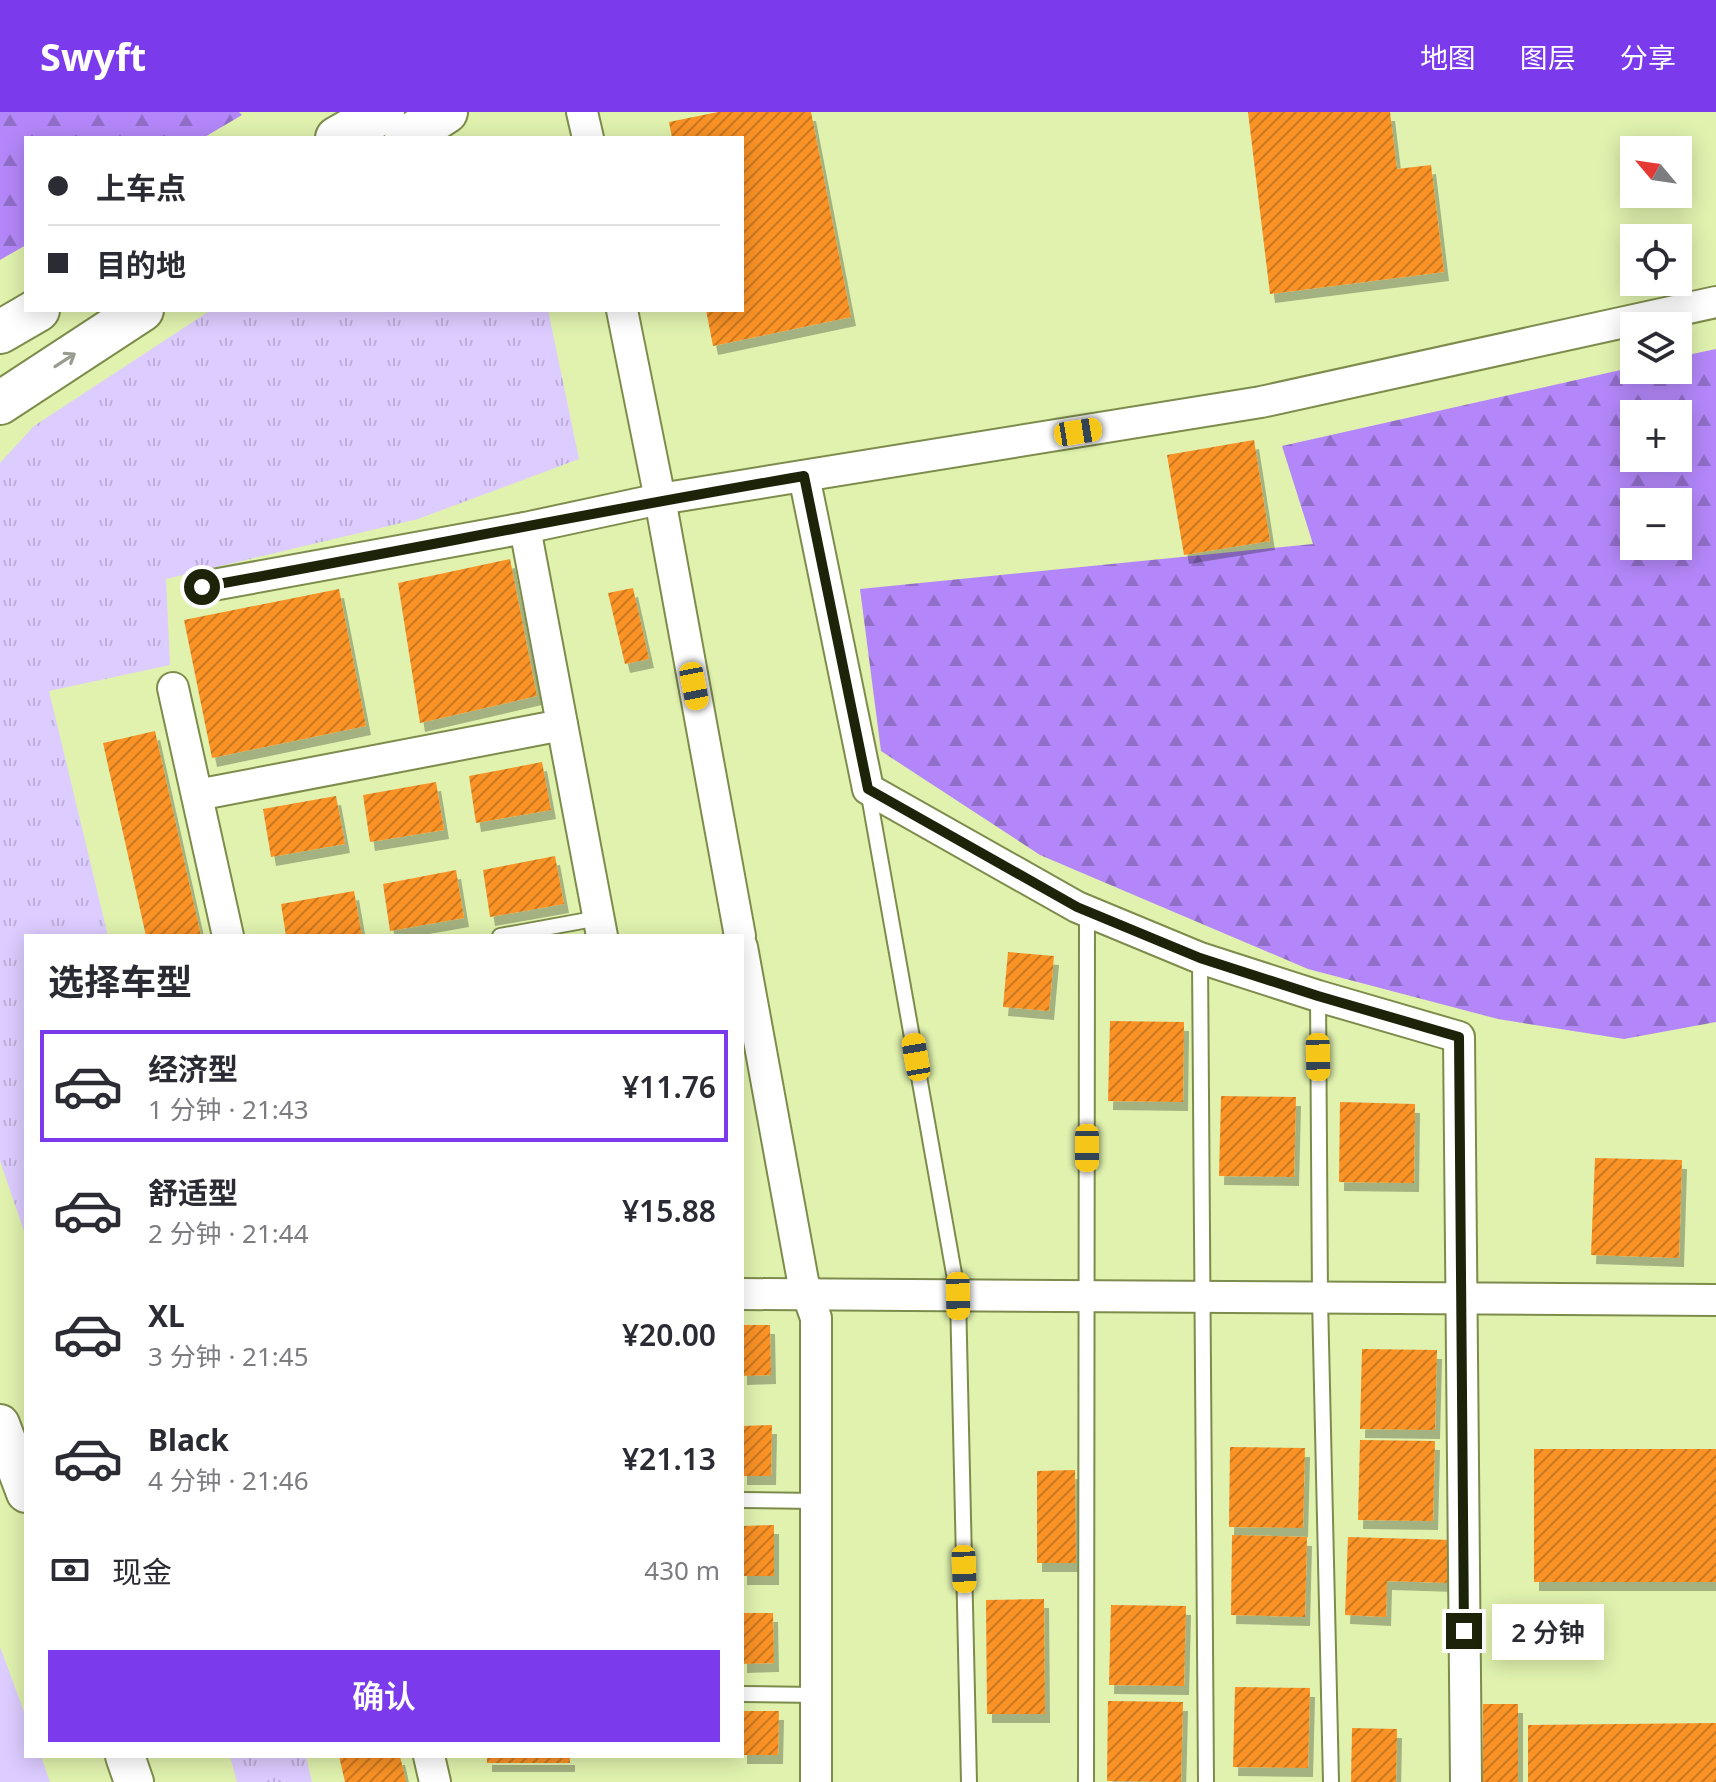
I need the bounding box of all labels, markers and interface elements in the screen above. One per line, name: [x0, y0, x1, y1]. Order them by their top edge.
text: Swyft: [40, 30, 146, 82]
text: 地图: [1420, 38, 1476, 76]
text: 图层: [1520, 38, 1576, 76]
text: 分享: [1620, 38, 1676, 76]
north arrow: [1620, 136, 1692, 208]
map controls: [1620, 136, 1692, 560]
text: 上车点: [96, 167, 186, 208]
button: locate: [1620, 224, 1692, 296]
text: 目的地: [96, 244, 186, 285]
button: layers: [1620, 312, 1692, 384]
one-way arrow: [54, 352, 76, 368]
button: +: [1620, 400, 1692, 472]
car: [1052, 416, 1104, 448]
button: −: [1620, 488, 1692, 560]
route start: [184, 569, 220, 605]
car: [678, 660, 710, 712]
text: 选择车型: [48, 957, 192, 1006]
car: [900, 1031, 932, 1083]
car: [1306, 1033, 1330, 1081]
text: 经济型: [148, 1048, 238, 1089]
icon: car: [52, 1050, 124, 1122]
text: ¥11.76: [622, 1066, 716, 1107]
text: 1 分钟 · 21:43: [148, 1091, 309, 1127]
car: [1075, 1124, 1099, 1172]
text: 舒适型: [148, 1172, 238, 1213]
icon: car: [52, 1174, 124, 1246]
text: ¥15.88: [622, 1190, 716, 1231]
text: 2 分钟 · 21:44: [148, 1215, 309, 1251]
car: [946, 1272, 970, 1320]
text: XL: [148, 1295, 185, 1336]
icon: car: [52, 1298, 124, 1370]
text: ¥20.00: [622, 1314, 716, 1355]
text: 3 分钟 · 21:45: [148, 1338, 309, 1374]
text: Black: [148, 1419, 229, 1460]
icon: car: [52, 1422, 124, 1494]
text: ¥21.13: [622, 1438, 716, 1479]
text: 4 分钟 · 21:46: [148, 1462, 309, 1498]
car: [951, 1545, 977, 1593]
icon: cash: [48, 1548, 92, 1592]
text: 现金: [112, 1551, 172, 1592]
text: 430 m: [644, 1552, 720, 1588]
callout: 2 分钟: [1492, 1603, 1604, 1659]
route end: [1446, 1613, 1482, 1649]
text: 2 分钟: [1511, 1614, 1585, 1650]
button: 确认: [48, 1650, 720, 1742]

